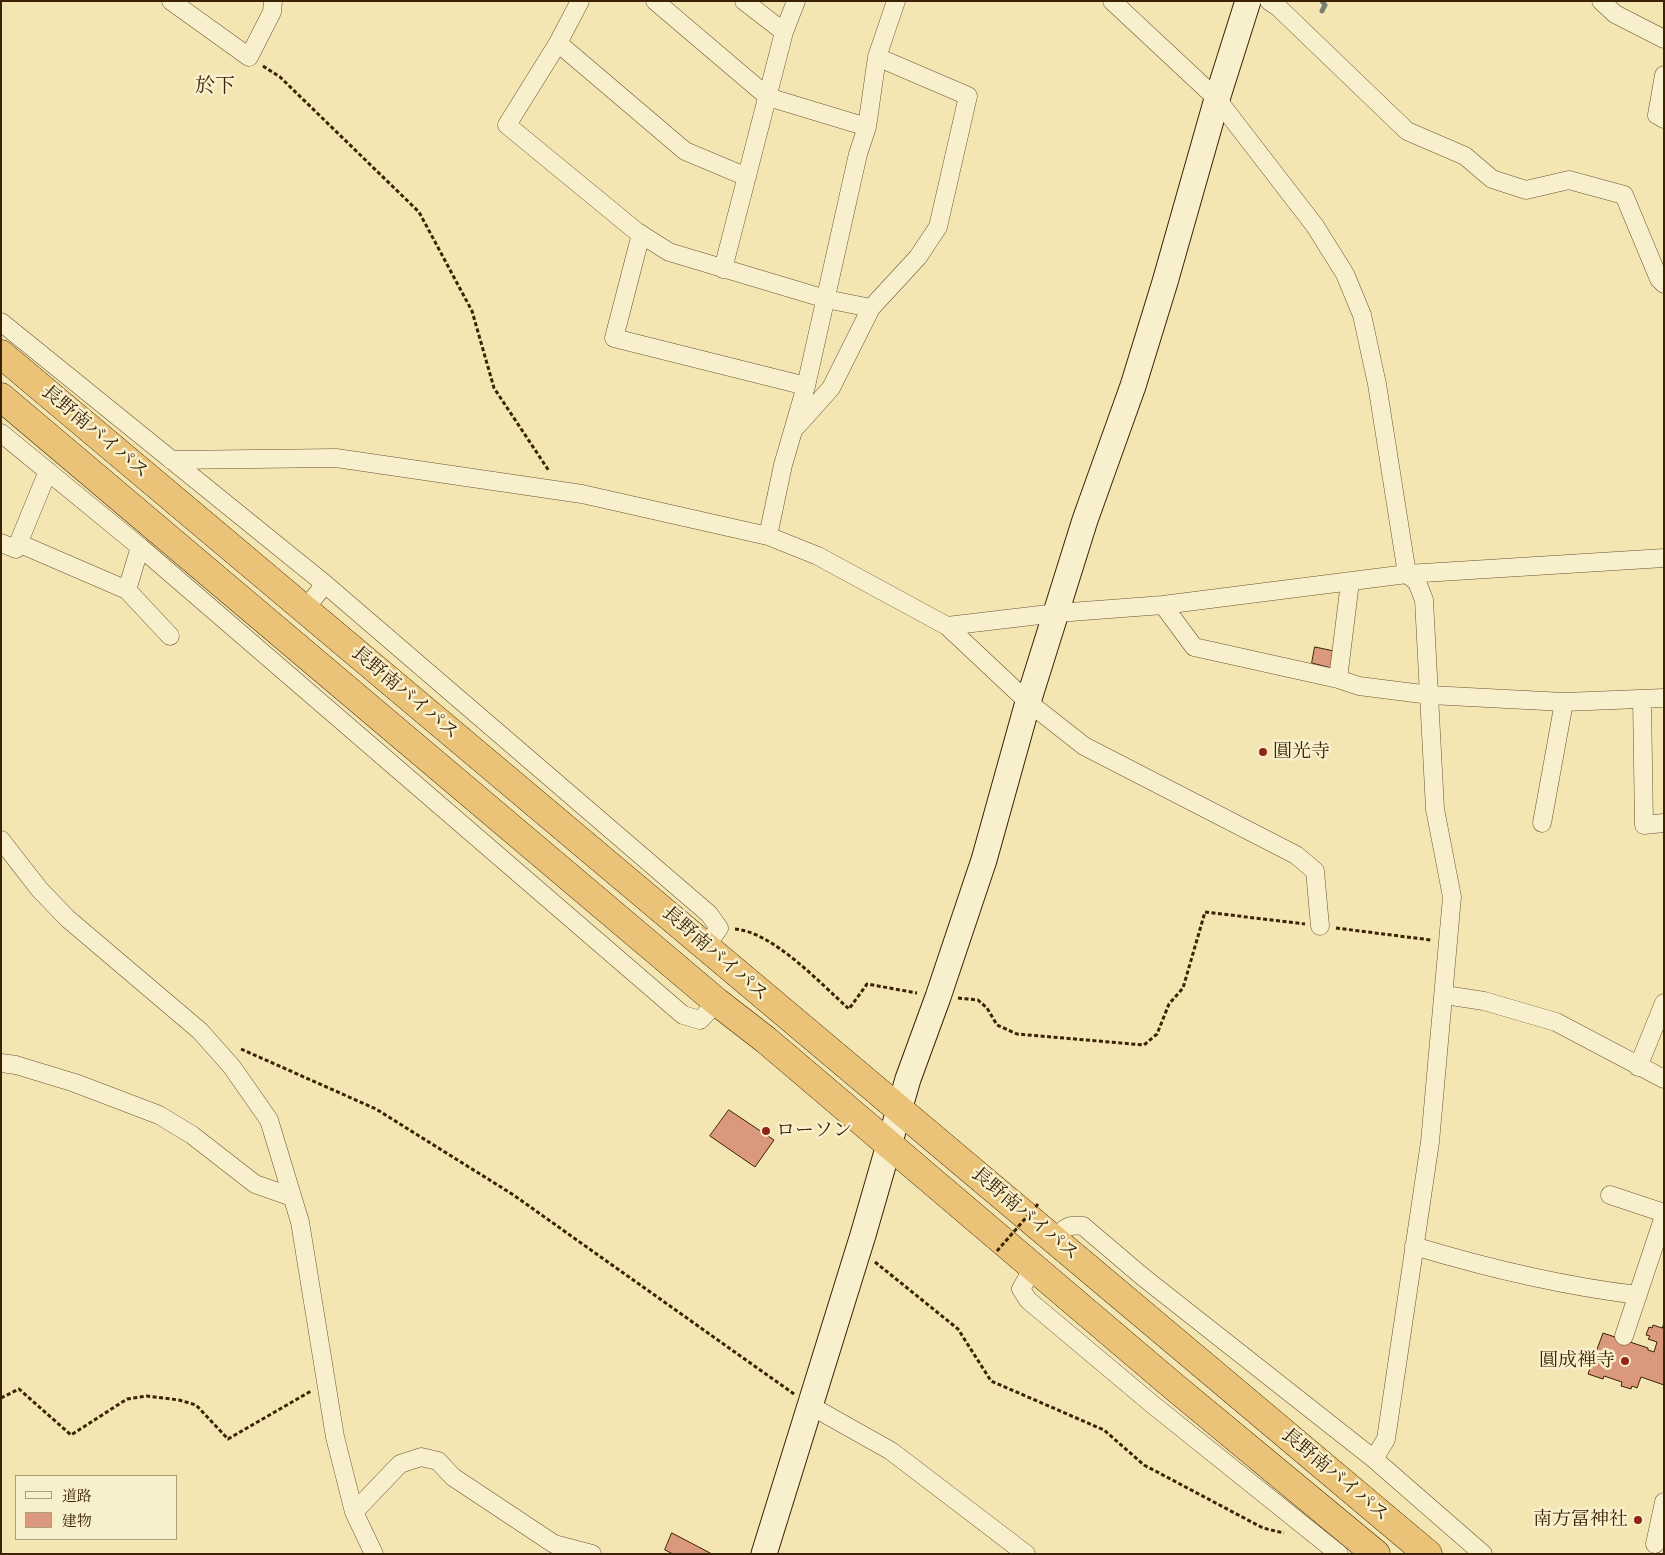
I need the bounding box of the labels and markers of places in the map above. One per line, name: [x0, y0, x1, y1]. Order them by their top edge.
place label: 圓光寺: [1273, 741, 1330, 763]
marker: 圓光寺: [1257, 746, 1269, 758]
place label: ローソン: [776, 1120, 852, 1142]
marker: ローソン: [760, 1125, 772, 1137]
place label: 圓成禅寺: [1539, 1350, 1615, 1372]
marker: 圓成禅寺: [1619, 1355, 1631, 1367]
place label: 南方冨神社: [1533, 1509, 1628, 1531]
marker: 南方冨神社: [1632, 1514, 1644, 1526]

